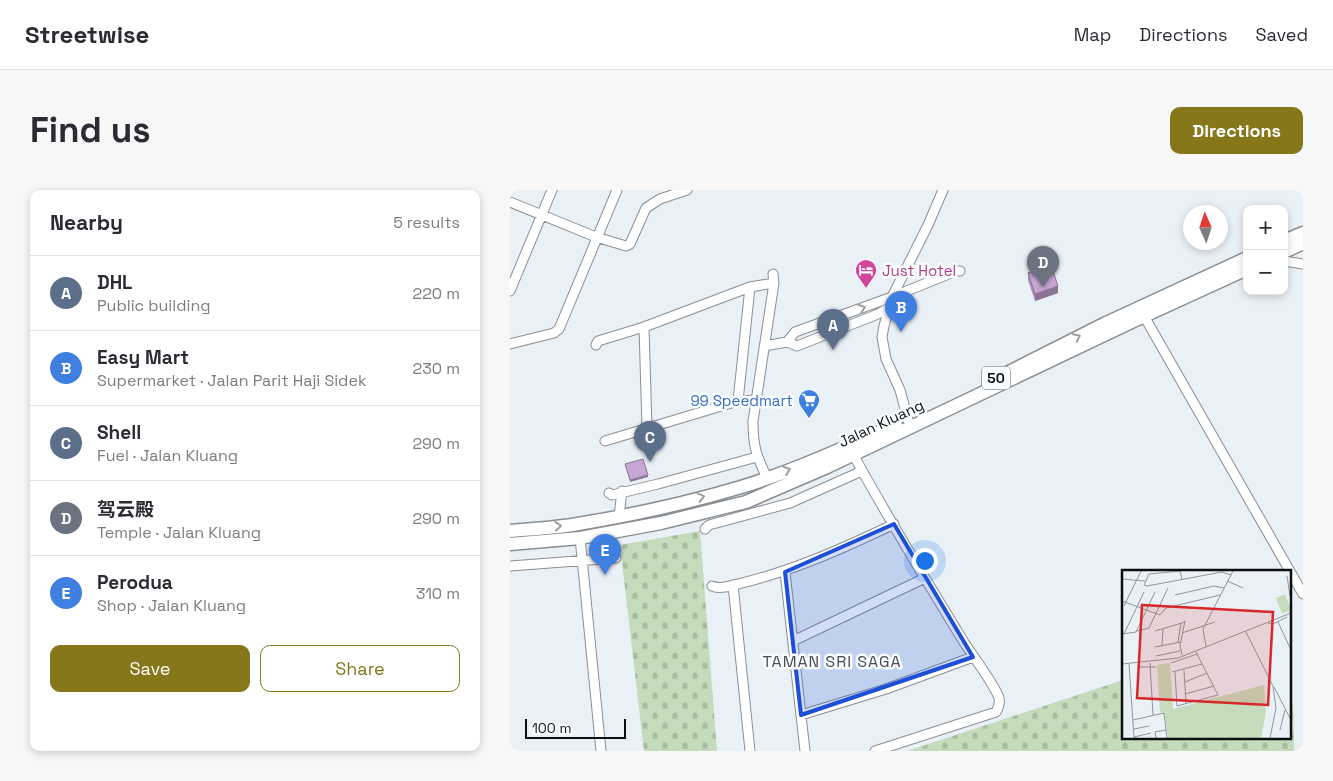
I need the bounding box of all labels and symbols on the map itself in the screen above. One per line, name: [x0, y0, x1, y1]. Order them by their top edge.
north arrow: [1183, 205, 1228, 250]
pin: D: [1027, 246, 1059, 287]
hotel icon: Just Hotel: [854, 258, 878, 289]
place label: Just Hotel: [882, 261, 956, 280]
pin: B: [885, 291, 917, 332]
one-way arrow: [857, 304, 866, 314]
pin: A: [817, 309, 849, 350]
one-way arrow: [1072, 333, 1081, 343]
road number: 50: [982, 367, 1010, 390]
supermarket icon: 99 Speedmart: [797, 388, 821, 419]
place label: 99 Speedmart: [690, 391, 793, 410]
street label: Jalan Kluang: [835, 395, 927, 451]
pin: C: [634, 421, 666, 462]
one-way arrow: [782, 466, 790, 476]
one-way arrow: [696, 493, 705, 503]
one-way arrow: [555, 521, 563, 532]
pin: E: [589, 534, 621, 575]
your location: [912, 548, 938, 574]
inset map: [1122, 570, 1291, 738]
district label: TAMAN SRI SAGA: [762, 651, 902, 672]
scale bar: [525, 716, 626, 739]

